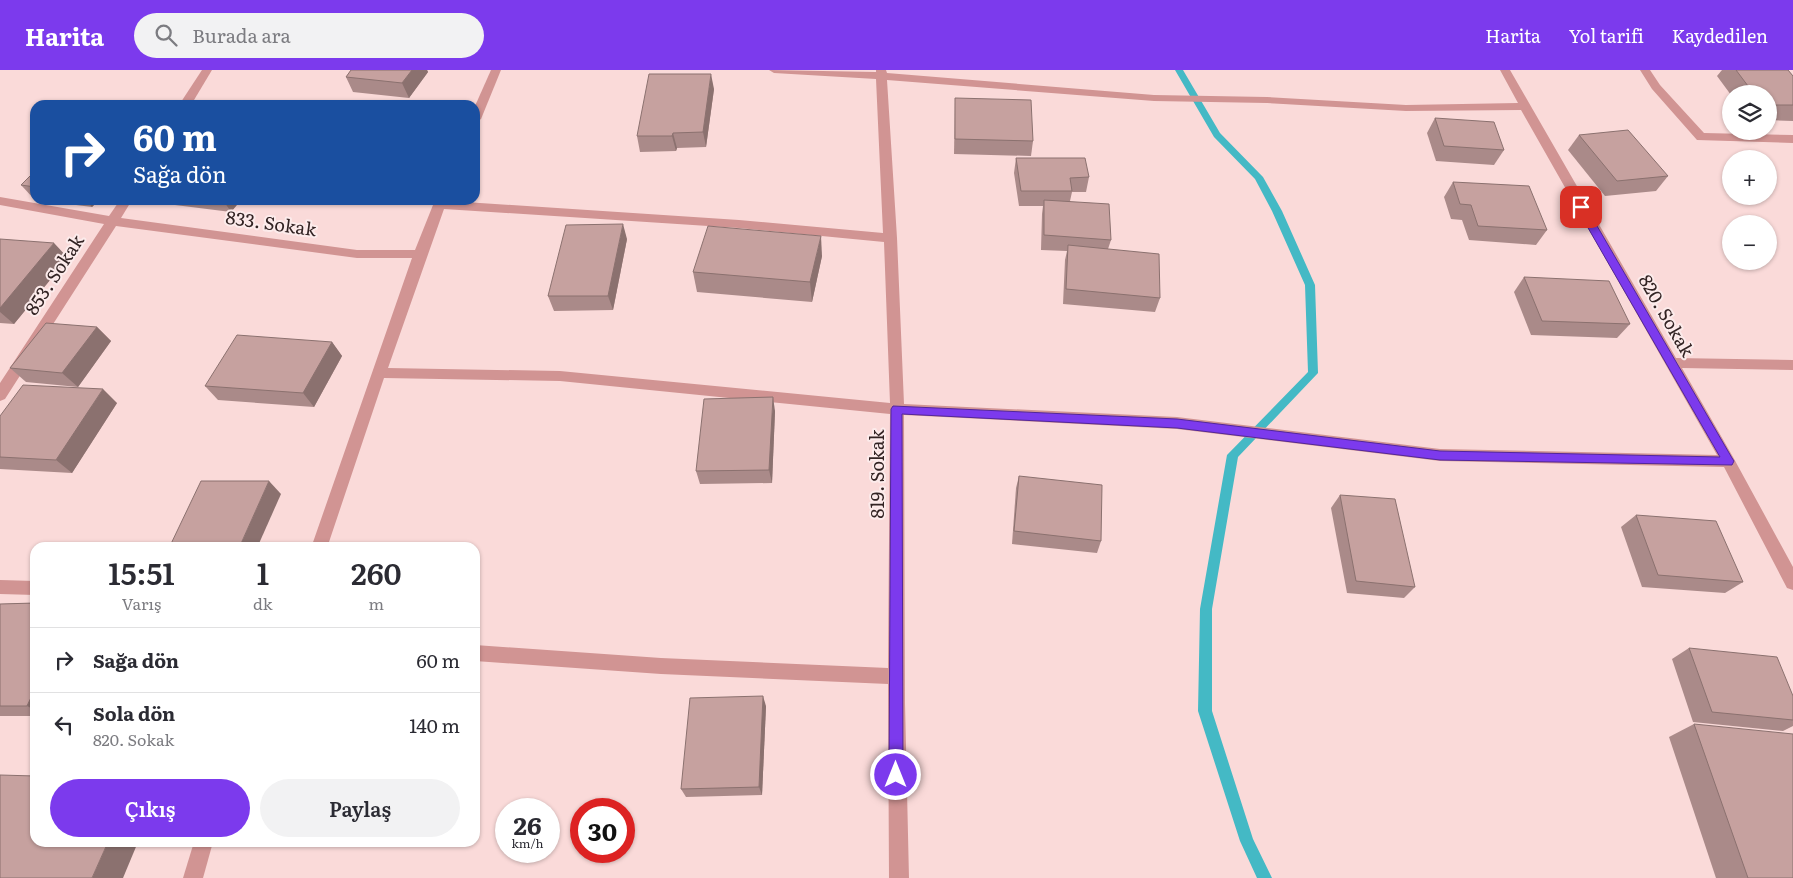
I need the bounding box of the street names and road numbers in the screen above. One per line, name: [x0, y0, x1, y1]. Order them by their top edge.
street label: 833. Sokak: [224, 203, 319, 242]
street label: 853. Sokak: [18, 228, 90, 320]
street label: 820. Sokak: [1633, 269, 1702, 362]
street label: 819. Sokak: [863, 429, 890, 518]

